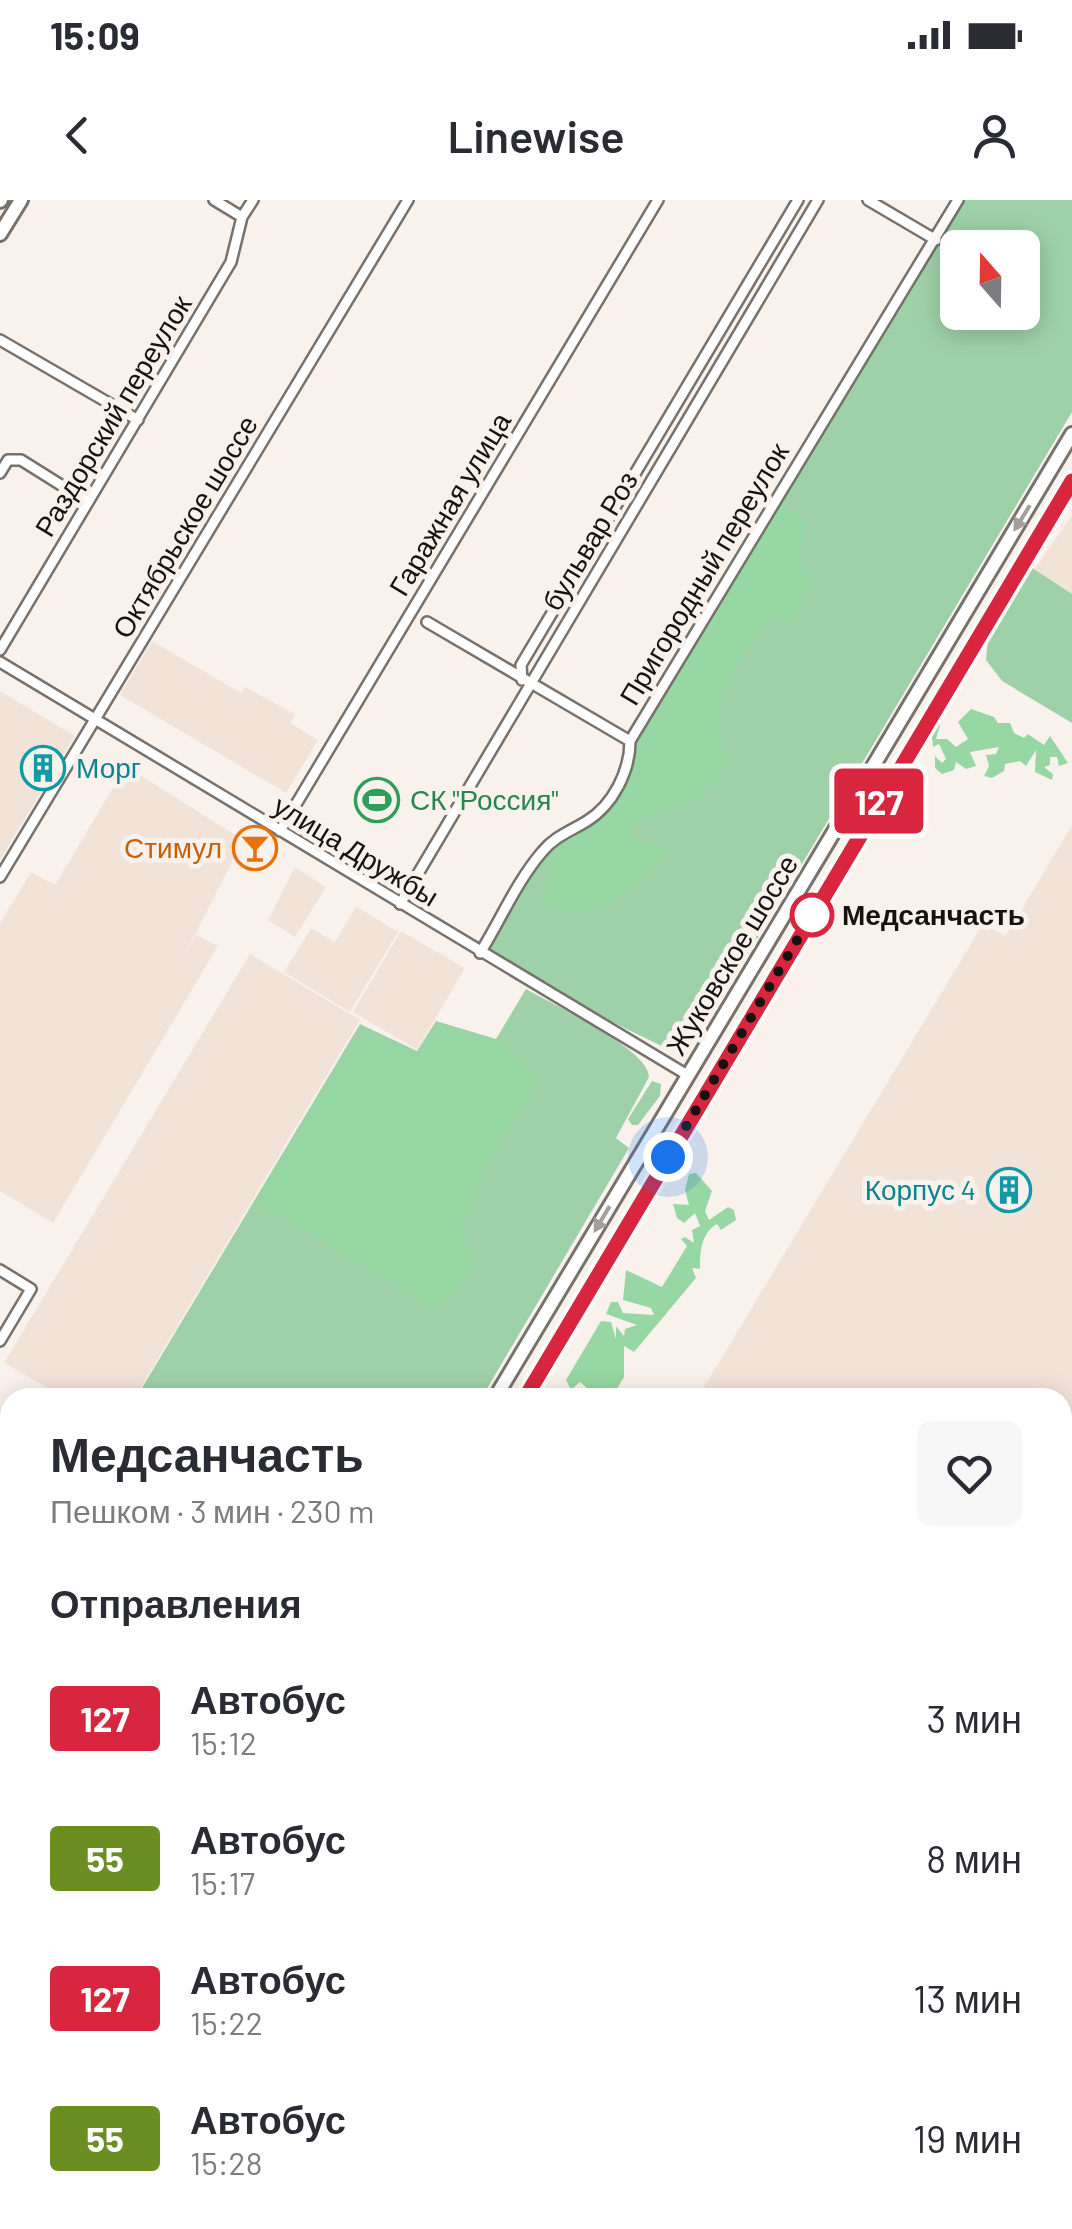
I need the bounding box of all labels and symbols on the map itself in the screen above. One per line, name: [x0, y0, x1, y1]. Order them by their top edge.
north arrow: [940, 230, 1040, 330]
street label: Раздорский переулок: [27, 288, 198, 542]
street label: Гаражная улица: [381, 405, 517, 601]
street label: Октябрьское шоссе: [104, 409, 264, 644]
street label: Пригородный переулок: [611, 436, 795, 711]
street label: бульвар Роз: [534, 465, 644, 616]
one-way arrow: [1014, 504, 1031, 532]
building icon: Морг: [20, 745, 66, 791]
place label: Морг: [76, 750, 141, 784]
line badge: 127: [822, 768, 936, 834]
sports icon: СК "Россия": [354, 777, 400, 823]
place label: СК "Россия": [410, 782, 559, 816]
street label: улица Дружбы: [268, 788, 445, 913]
bar icon: Стимул: [232, 825, 278, 871]
place label: Стимул: [124, 830, 222, 864]
street label: Жуковское шоссе: [658, 848, 804, 1061]
marker: Медсанчасть: [791, 894, 833, 936]
place label: Медсанчасть: [842, 897, 1025, 931]
your location: [643, 1132, 693, 1182]
building icon: Корпус 4: [986, 1167, 1032, 1213]
place label: Корпус 4: [865, 1172, 976, 1206]
one-way arrow: [594, 1205, 611, 1233]

